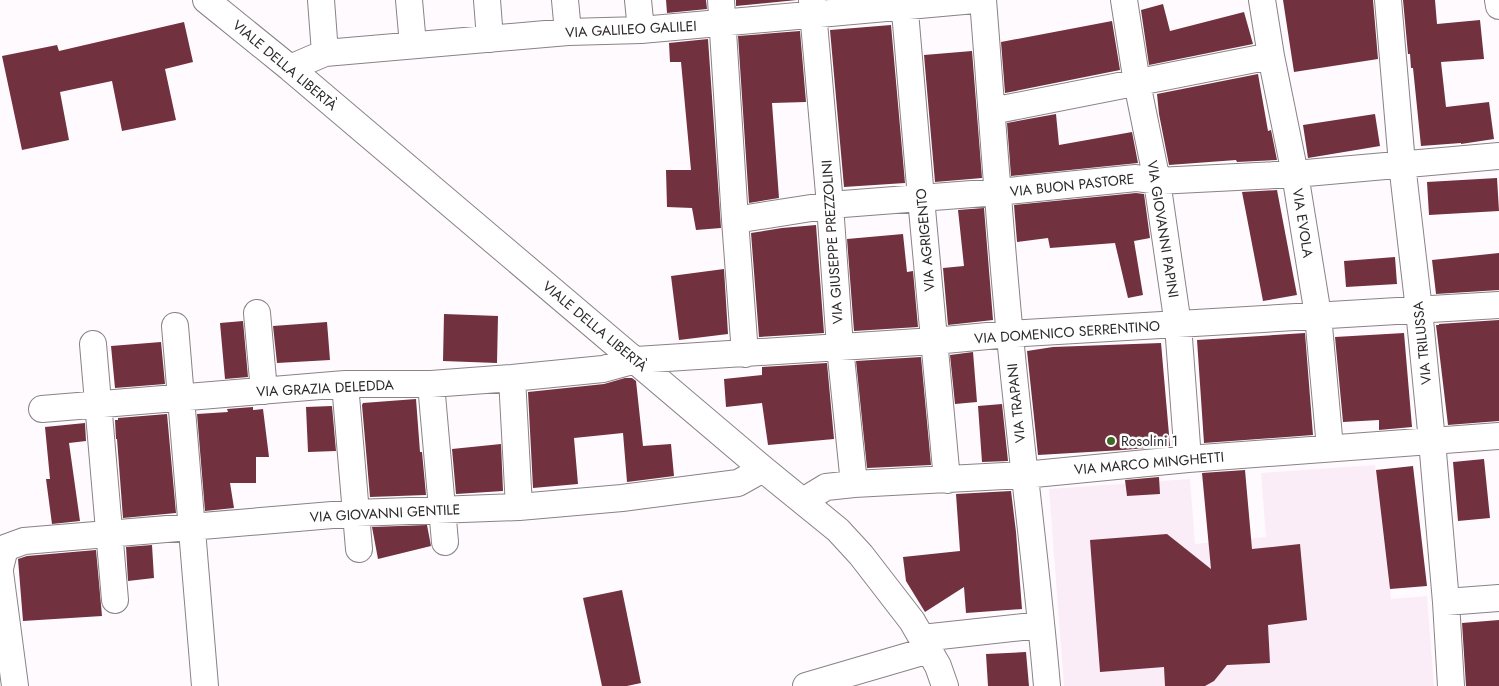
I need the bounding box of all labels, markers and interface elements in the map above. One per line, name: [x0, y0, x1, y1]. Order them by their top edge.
street label: VIALE DELLA LIBERTÀ: [228, 15, 342, 115]
street label: VIA GALILEO GALILEI: [565, 16, 697, 42]
street label: VIA GIUSEPPE PREZZOLINI: [816, 159, 848, 325]
street label: VIA GIOVANNI PAPINI: [1142, 159, 1184, 299]
street label: VIA BUON PASTORE: [1009, 169, 1135, 201]
street label: VIA EVOLA: [1288, 187, 1318, 260]
street label: VIA AGRIGENTO: [911, 188, 939, 292]
street label: VIALE DELLA LIBERTÀ: [538, 276, 652, 376]
street label: VIA TRILUSSA: [1408, 300, 1436, 386]
street label: VIA DOMENICO SERRENTINO: [973, 316, 1161, 348]
street label: VIA TRAPANI: [1002, 362, 1030, 444]
street label: VIA GRAZIA DELEDDA: [256, 374, 395, 402]
place label: Rosolini 1: [1121, 431, 1178, 451]
marker: Rosolini 1: [1105, 435, 1117, 447]
street label: VIA MARCO MINGHETTI: [1073, 446, 1225, 480]
street label: VIA GIOVANNI GENTILE: [309, 499, 461, 527]

